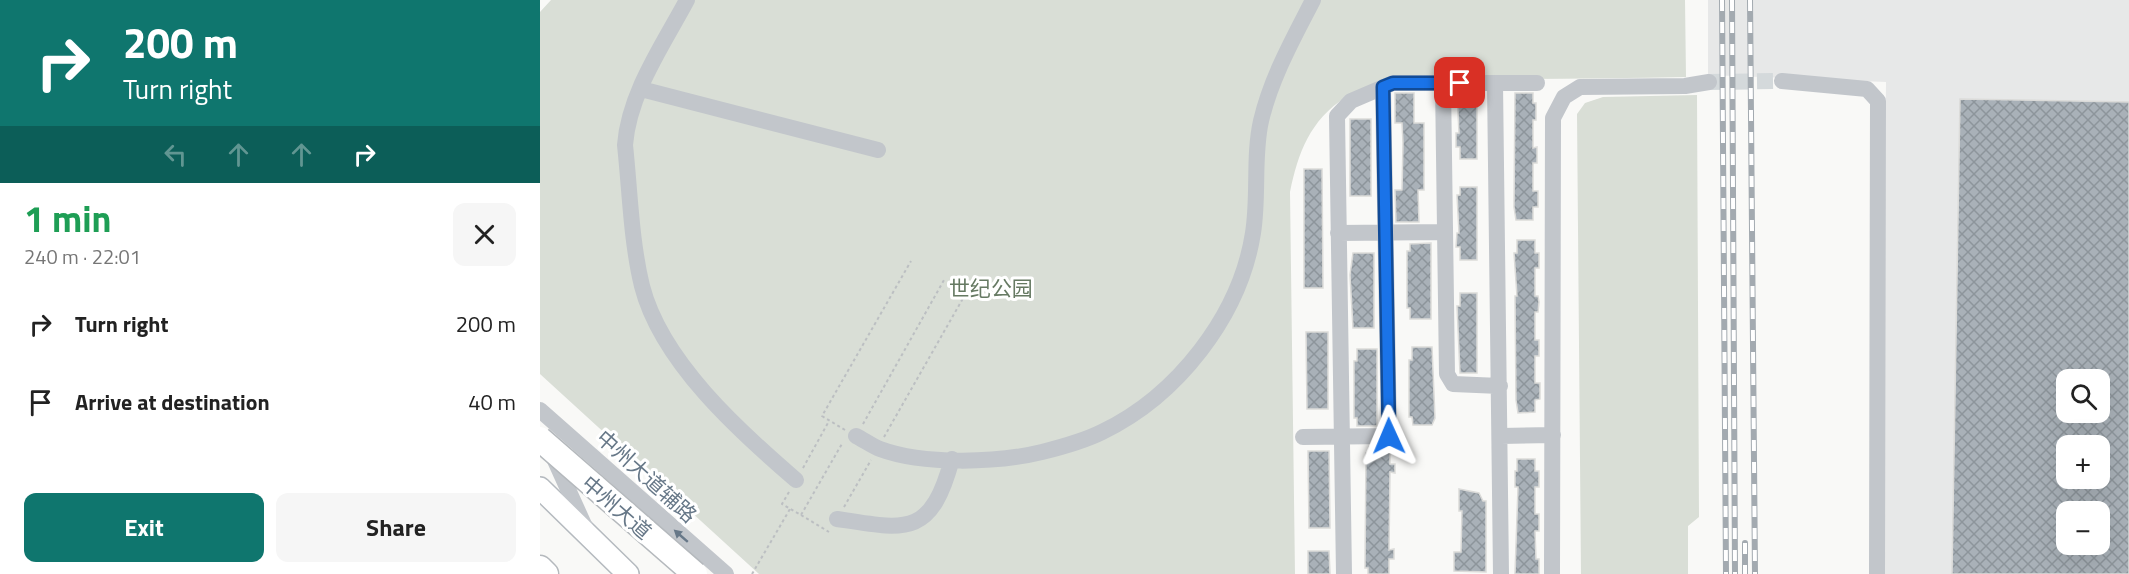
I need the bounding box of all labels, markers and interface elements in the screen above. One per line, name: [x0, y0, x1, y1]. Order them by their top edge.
text: 200 m: [123, 10, 238, 74]
icon: right: [24, 24, 102, 102]
pin: [1434, 57, 1485, 108]
icon: arrive: [1443, 66, 1476, 99]
text: Turn right: [123, 68, 232, 109]
icon: left: [159, 138, 192, 171]
icon: ahead: [222, 138, 255, 171]
icon: ahead: [285, 138, 318, 171]
icon: right: [348, 138, 381, 171]
text: 1 min: [24, 191, 111, 246]
button: close: [453, 203, 516, 266]
text: 240 m · 22:01: [24, 241, 141, 272]
park label: 世纪公园: [949, 272, 1033, 304]
text: Turn right: [75, 307, 169, 341]
text: 200 m: [456, 307, 516, 341]
icon: right: [24, 308, 57, 341]
map controls: [2056, 369, 2110, 555]
button: search: [2056, 369, 2110, 423]
text: Arrive at destination: [75, 385, 270, 419]
text: 40 m: [468, 385, 516, 419]
icon: arrive: [24, 386, 57, 419]
position arrow: [1357, 404, 1421, 468]
street label: 中州大道辅路: [592, 424, 702, 528]
button: +: [2056, 435, 2110, 489]
street label: 中州大道: [577, 470, 657, 544]
button: Exit: [24, 493, 264, 562]
button: Share: [276, 493, 516, 562]
button: −: [2056, 501, 2110, 555]
one-way arrow: [674, 530, 689, 543]

